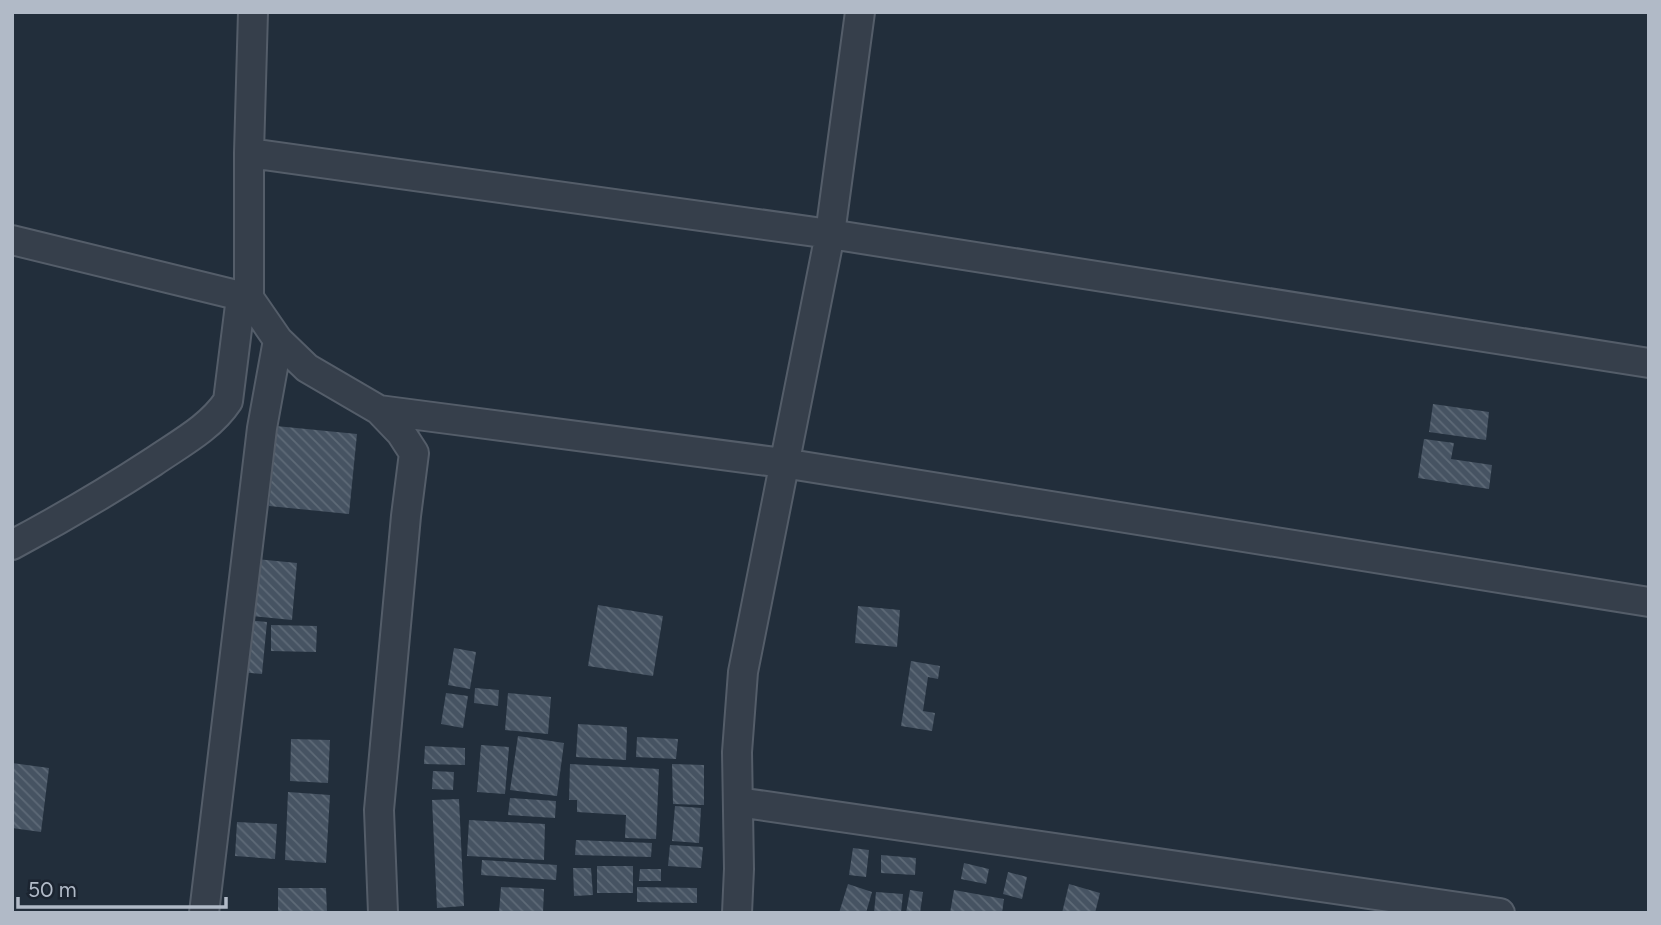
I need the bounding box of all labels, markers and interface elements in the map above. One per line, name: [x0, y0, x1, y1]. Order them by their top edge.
scale bar: [18, 866, 226, 910]
text: 50 m: [28, 877, 77, 902]

